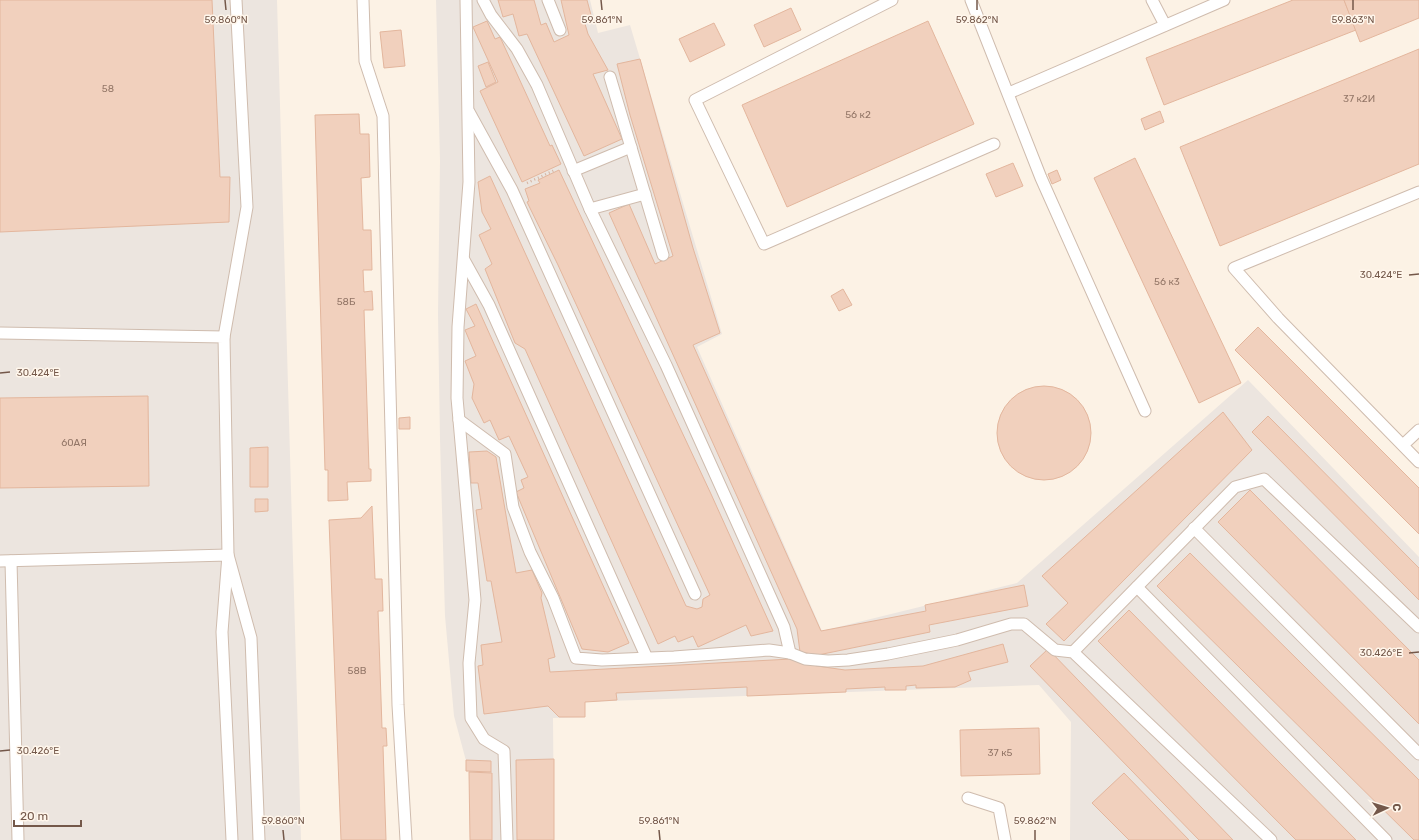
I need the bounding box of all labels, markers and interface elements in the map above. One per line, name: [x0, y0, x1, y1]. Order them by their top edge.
text: 59.860°N: [204, 14, 248, 26]
text: 59.861°N: [582, 14, 622, 26]
text: 59.862°N: [956, 14, 998, 26]
text: 59.863°N: [1332, 14, 1374, 26]
house number: 58: [102, 83, 114, 95]
house number: 37 к2И: [1343, 93, 1375, 105]
house number: 56 к2: [845, 109, 871, 121]
text: 30.424°E: [1360, 269, 1402, 281]
house number: 56 к3: [1154, 276, 1180, 288]
house number: 58Б: [337, 296, 356, 308]
text: 30.424°E: [17, 367, 59, 379]
house number: 60АЯ: [61, 437, 87, 449]
text: 30.426°E: [1360, 647, 1402, 659]
house number: 58В: [348, 665, 367, 677]
text: 30.426°E: [17, 745, 59, 757]
house number: 37 к5: [988, 747, 1013, 759]
north arrow: [1367, 788, 1407, 828]
scale bar: [14, 802, 81, 828]
text: С: [1390, 803, 1403, 812]
text: 20 m: [20, 809, 48, 823]
text: 59.860°N: [261, 815, 305, 827]
text: 59.861°N: [639, 815, 679, 827]
text: 59.862°N: [1014, 815, 1056, 827]

